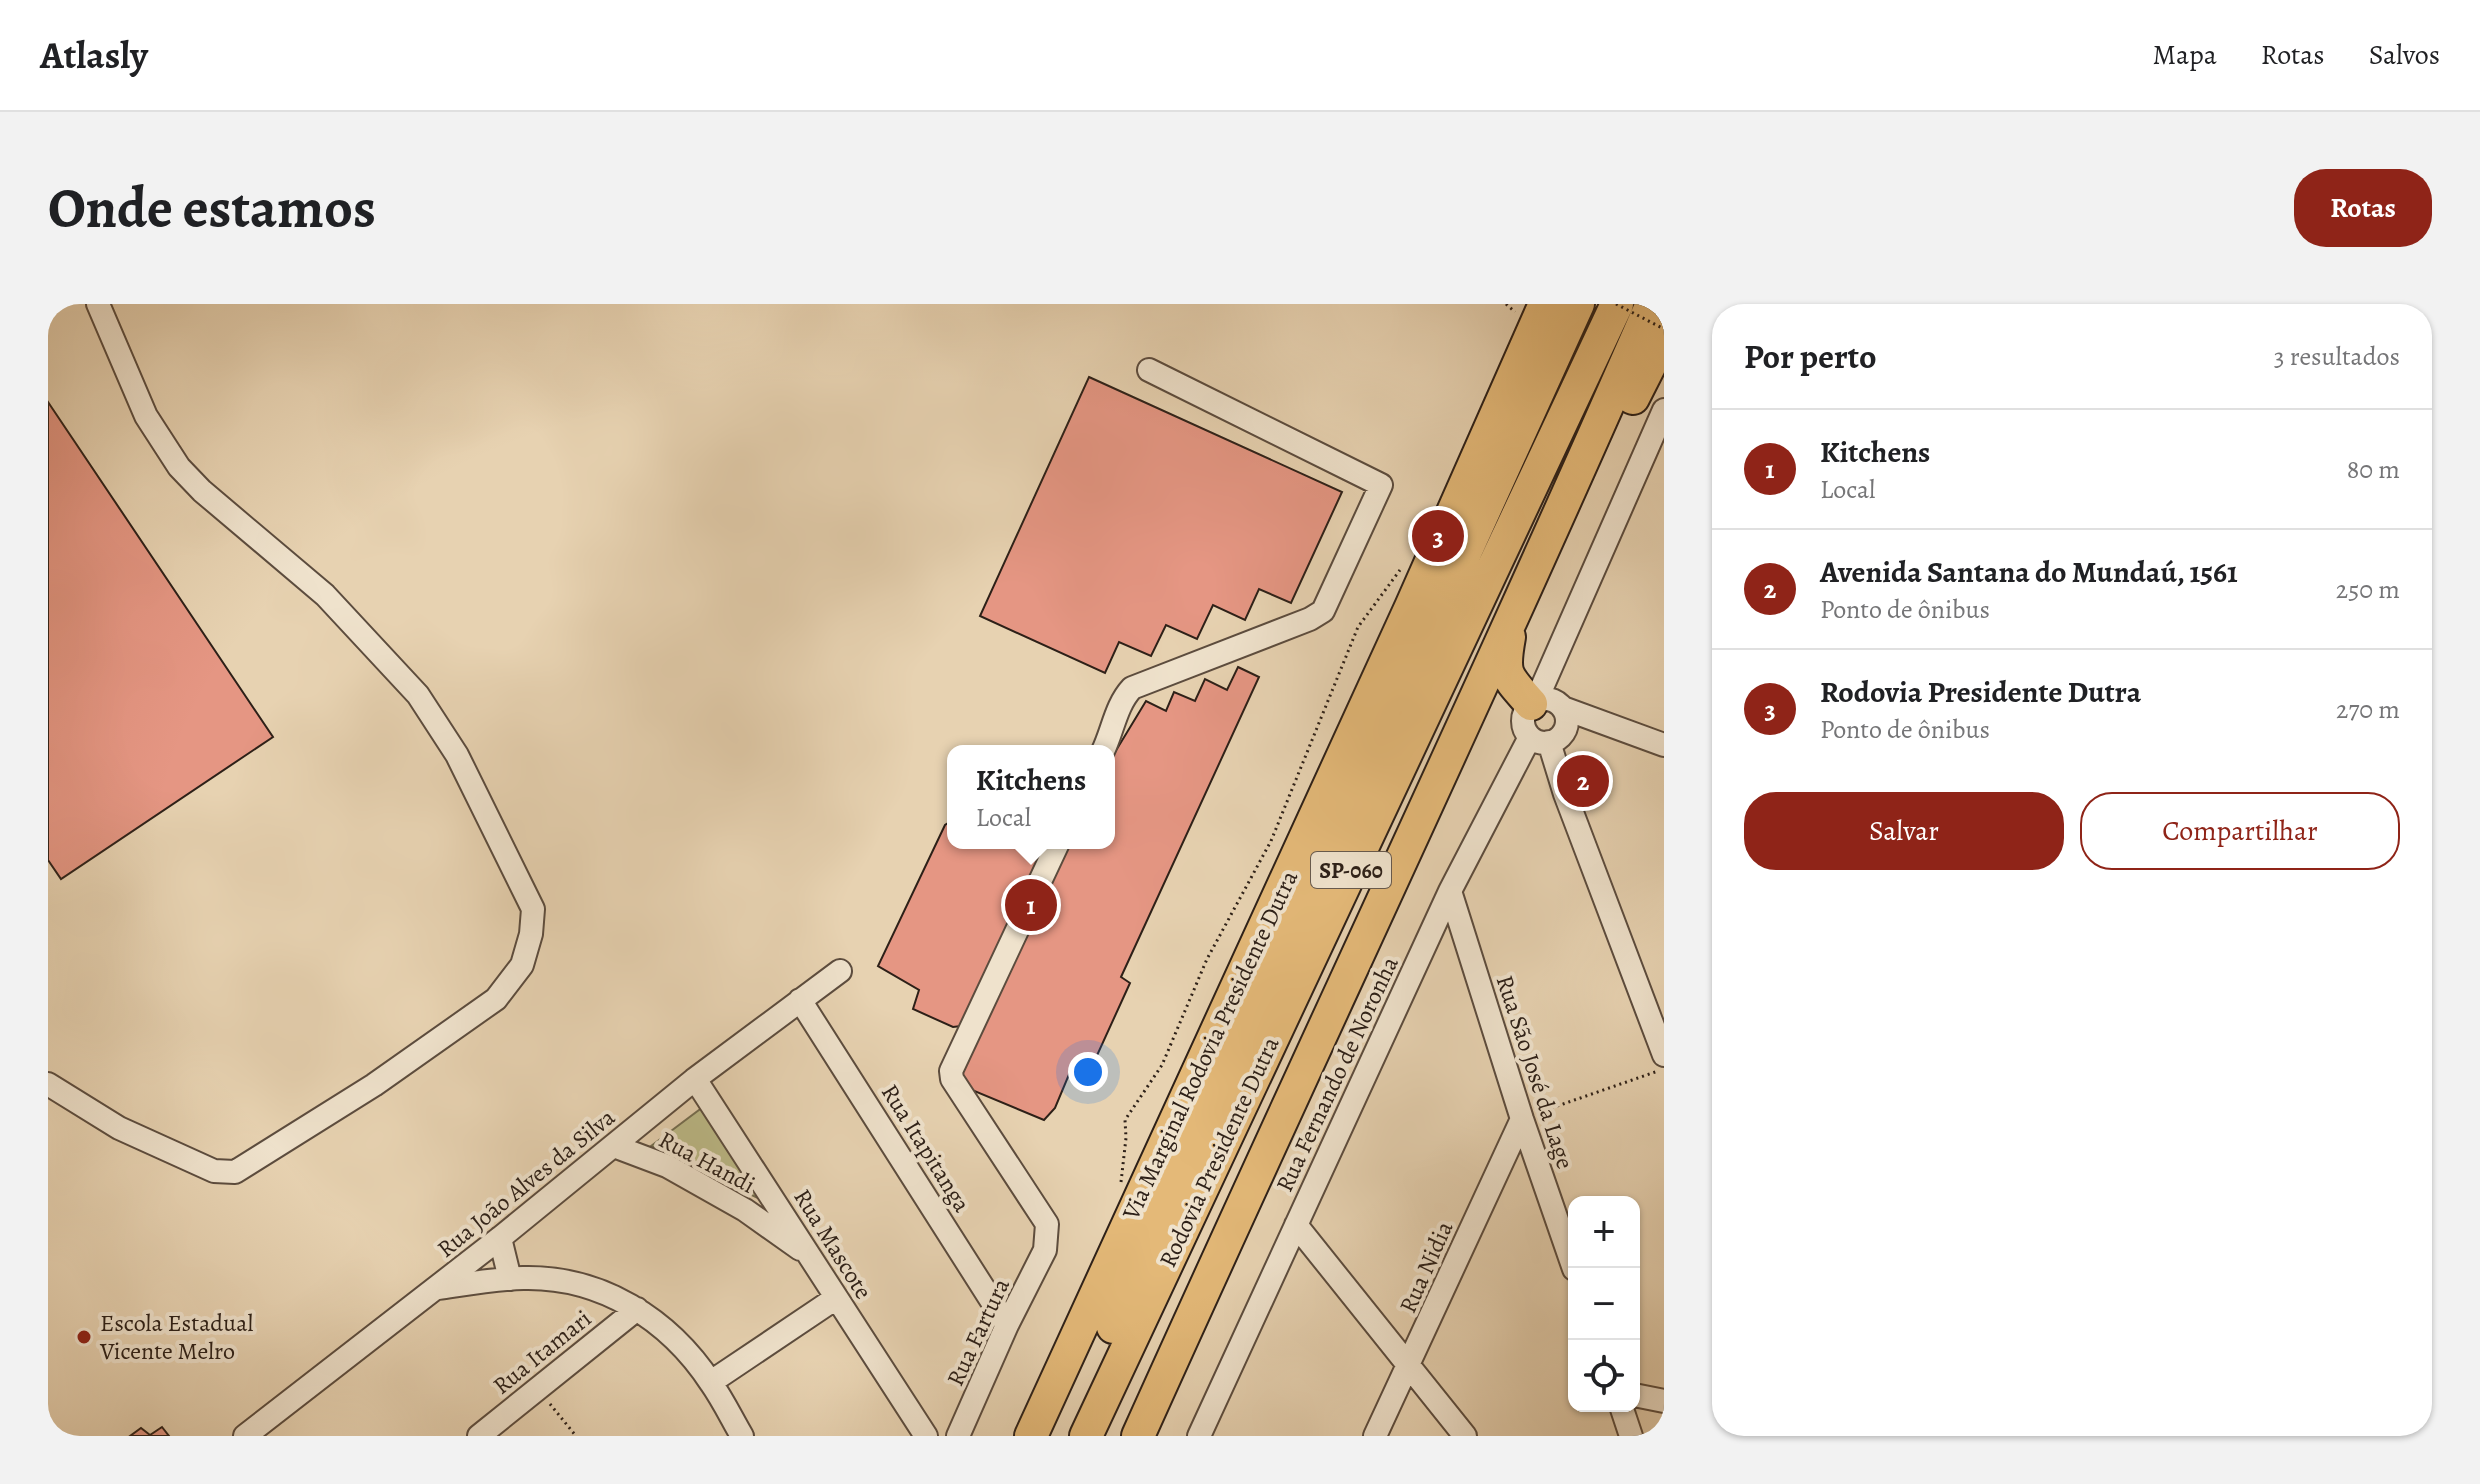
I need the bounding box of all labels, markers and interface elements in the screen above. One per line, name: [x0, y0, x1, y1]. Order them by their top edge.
text: Atlasly: [40, 29, 148, 81]
text: Mapa: [2153, 36, 2217, 74]
text: Rotas: [2261, 36, 2325, 74]
text: Salvos: [2369, 36, 2440, 74]
button: Rotas: [2294, 169, 2432, 247]
text: Onde estamos: [48, 170, 376, 246]
text: Por perto: [1744, 333, 1877, 380]
text: 3 resultados: [2274, 339, 2400, 374]
text: Kitchens: [1820, 432, 1930, 472]
text: 1: [1765, 452, 1775, 487]
text: 80 m: [2347, 452, 2400, 487]
text: Local: [1820, 472, 1875, 507]
pin: 3: [1412, 506, 1464, 566]
text: Avenida Santana do Mundaú, 1561: [1820, 552, 2238, 592]
text: 2: [1764, 572, 1776, 607]
text: 250 m: [2336, 572, 2400, 607]
text: Ponto de ônibus: [1820, 592, 1990, 627]
text: Rodovia Presidente Dutra: [1820, 672, 2141, 712]
text: 3: [1764, 692, 1776, 727]
text: 270 m: [2336, 692, 2400, 727]
text: Ponto de ônibus: [1820, 712, 1990, 747]
popup: [947, 745, 1115, 849]
pin: 2: [1557, 751, 1609, 811]
text: Kitchens: [976, 760, 1086, 800]
button: Salvar: [1744, 792, 2064, 870]
button: Compartilhar: [2080, 792, 2400, 870]
text: Local: [976, 800, 1031, 835]
road number: SP-060: [1311, 852, 1391, 888]
street label: Via Marginal Rodovia Presidente Dutra: [1116, 866, 1304, 1224]
pin: 1: [1005, 875, 1057, 935]
street label: Rua Fernando de Noronha: [1268, 950, 1406, 1197]
street label: Rua São José da Lage: [1489, 971, 1581, 1173]
street label: Rodovia Presidente Dutra: [1153, 1032, 1285, 1272]
your location: [1068, 1052, 1108, 1092]
street label: Rua Itapitanga: [874, 1078, 978, 1219]
street label: Rua João Alves da Silva: [431, 1101, 622, 1265]
street label: Rua Handi: [653, 1123, 761, 1201]
street label: Rua Mascote: [787, 1183, 879, 1305]
map controls: [1568, 1196, 1640, 1412]
button: +: [1568, 1196, 1640, 1268]
street label: Rua Nidia: [1392, 1215, 1461, 1318]
button: −: [1568, 1268, 1640, 1340]
street label: Rua Fartura: [939, 1272, 1017, 1391]
street label: Rua Itamari: [486, 1303, 598, 1401]
place label: Escola Estadual Vicente Melro: [99, 1307, 253, 1367]
marker: Escola Estadual Vicente Melro: [75, 1328, 93, 1346]
button: locate: [1568, 1340, 1640, 1412]

